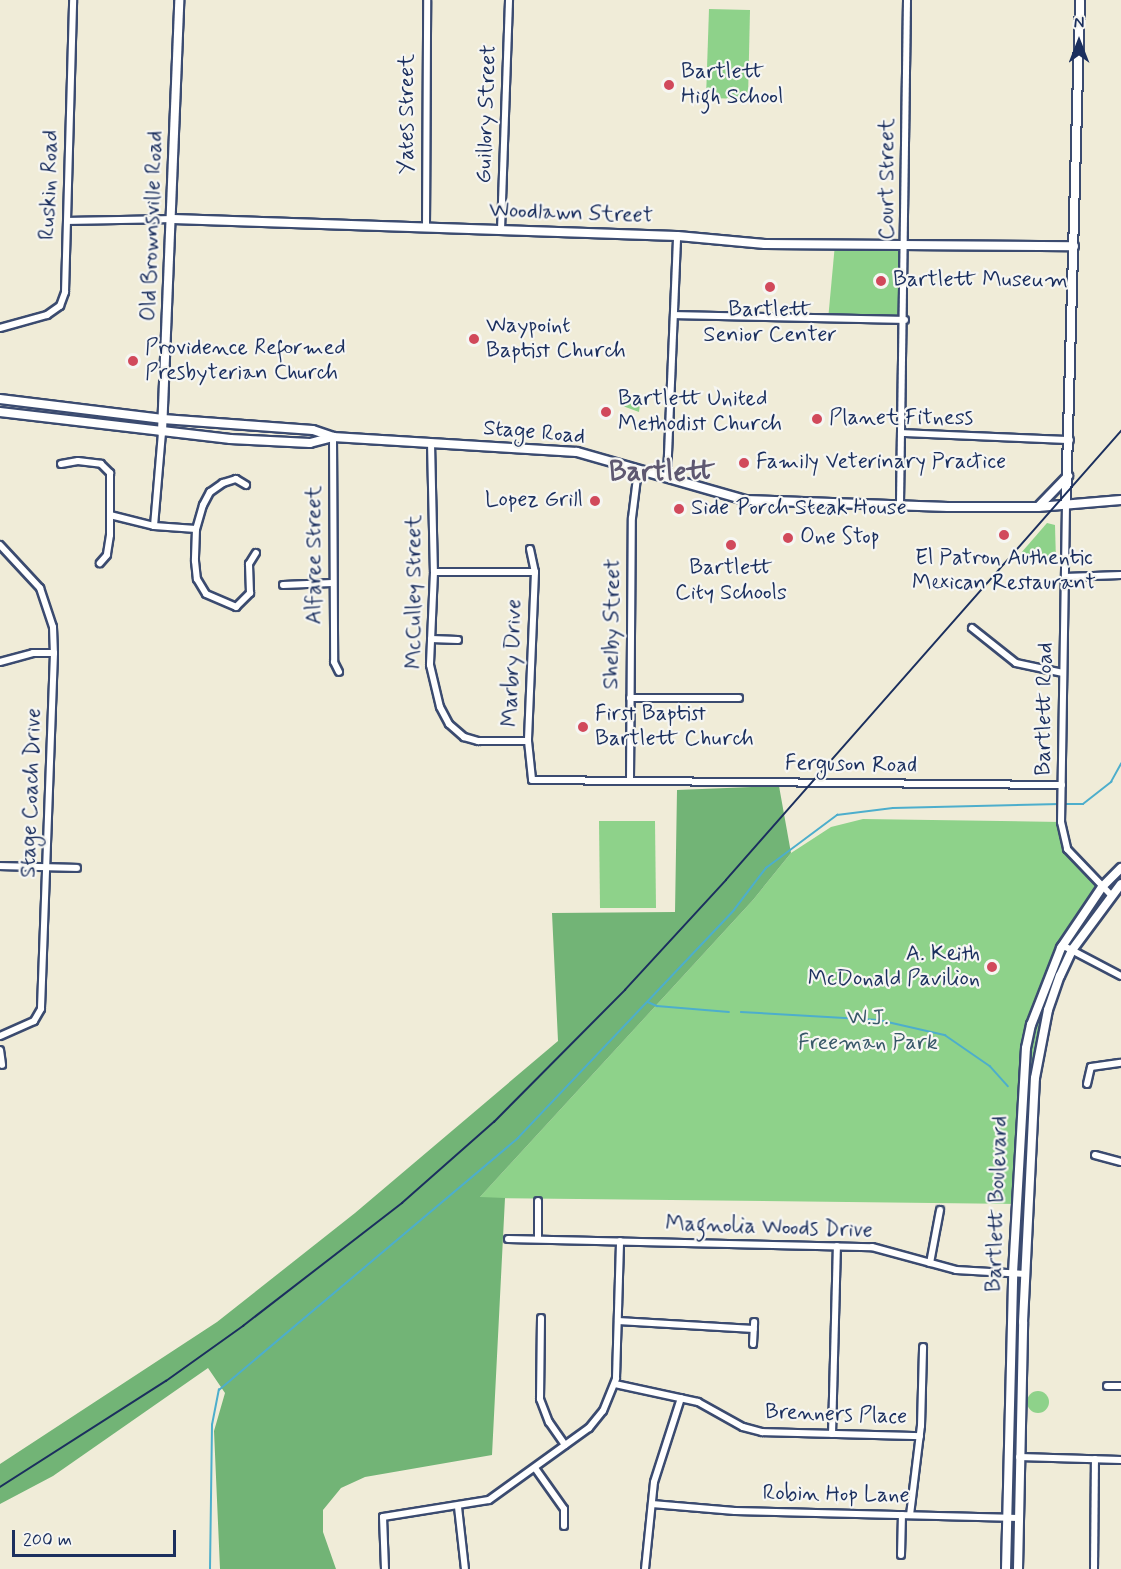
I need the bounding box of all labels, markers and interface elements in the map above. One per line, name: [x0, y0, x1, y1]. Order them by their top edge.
north arrow: [1049, 12, 1109, 72]
text: N: [1074, 13, 1084, 34]
street label: Guillory Street: [471, 45, 503, 183]
street label: Yates Street: [395, 54, 421, 174]
place label: Bartlett High School: [681, 59, 784, 110]
marker: Bartlett High School: [662, 78, 676, 92]
street label: Court Street: [875, 118, 901, 240]
street label: Ruskin Road: [35, 130, 65, 240]
street label: Old Brownsville Road: [136, 130, 170, 322]
street label: Woodlawn Street: [489, 198, 653, 230]
place label: Bartlett Museum: [893, 268, 1068, 294]
marker: Bartlett Museum: [874, 274, 888, 288]
marker: Bartlett Senior Center: [763, 280, 777, 294]
place label: Bartlett Senior Center: [703, 297, 837, 348]
place label: Waypoint Baptist Church: [486, 313, 626, 364]
marker: Waypoint Baptist Church: [467, 332, 481, 346]
place label: Providence Reformed Presbyterian Church: [145, 335, 346, 386]
marker: Providence Reformed Presbyterian Church: [126, 354, 140, 368]
place label: Bartlett United Methodist Church: [618, 386, 782, 438]
marker: Bartlett United Methodist Church: [599, 405, 613, 419]
place label: Planet Fitness: [829, 406, 976, 432]
marker: Planet Fitness: [810, 412, 824, 426]
street label: Stage Road: [482, 415, 586, 451]
place label: Family Veterinary Practice: [756, 450, 1003, 476]
district label: Bartlett: [609, 456, 715, 490]
marker: Family Veterinary Practice: [737, 456, 751, 470]
street label: Alfaree Street: [302, 485, 328, 625]
place label: Lopez Grill: [485, 488, 583, 514]
marker: Lopez Grill: [588, 494, 602, 508]
place label: Side Porch Steak House: [691, 496, 902, 522]
marker: Side Porch Steak House: [672, 502, 686, 516]
street label: McCulley Street: [402, 515, 428, 669]
place label: One Stop: [800, 525, 880, 551]
marker: El Patron Authentic Mexican Restaurant: [997, 528, 1011, 542]
marker: One Stop: [781, 531, 795, 545]
marker: Bartlett City Schools: [724, 538, 738, 552]
place label: El Patron Authentic Mexican Restaurant: [913, 545, 1095, 596]
place label: Bartlett City Schools: [675, 555, 787, 606]
street label: Shelby Street: [599, 559, 627, 689]
street label: Marbry Drive: [498, 599, 528, 727]
street label: Bartlett Road: [1031, 642, 1059, 776]
place label: First Baptist Bartlett Church: [595, 701, 754, 752]
street label: Stage Coach Drive: [16, 707, 48, 879]
marker: First Baptist Bartlett Church: [576, 720, 590, 734]
street label: Ferguson Road: [785, 751, 917, 779]
place label: A. Keith McDonald Pavilion: [808, 941, 980, 992]
marker: A. Keith McDonald Pavilion: [985, 960, 999, 974]
park label: W.J. Freeman Park: [799, 1005, 937, 1056]
street label: Bartlett Boulevard: [982, 1115, 1014, 1293]
street label: Magnolia Woods Drive: [664, 1211, 874, 1245]
street label: Brenners Place: [764, 1399, 908, 1431]
street label: Robin Hop Lane: [761, 1480, 911, 1510]
scale bar: [15, 1518, 178, 1556]
text: 200 m: [23, 1528, 72, 1552]

